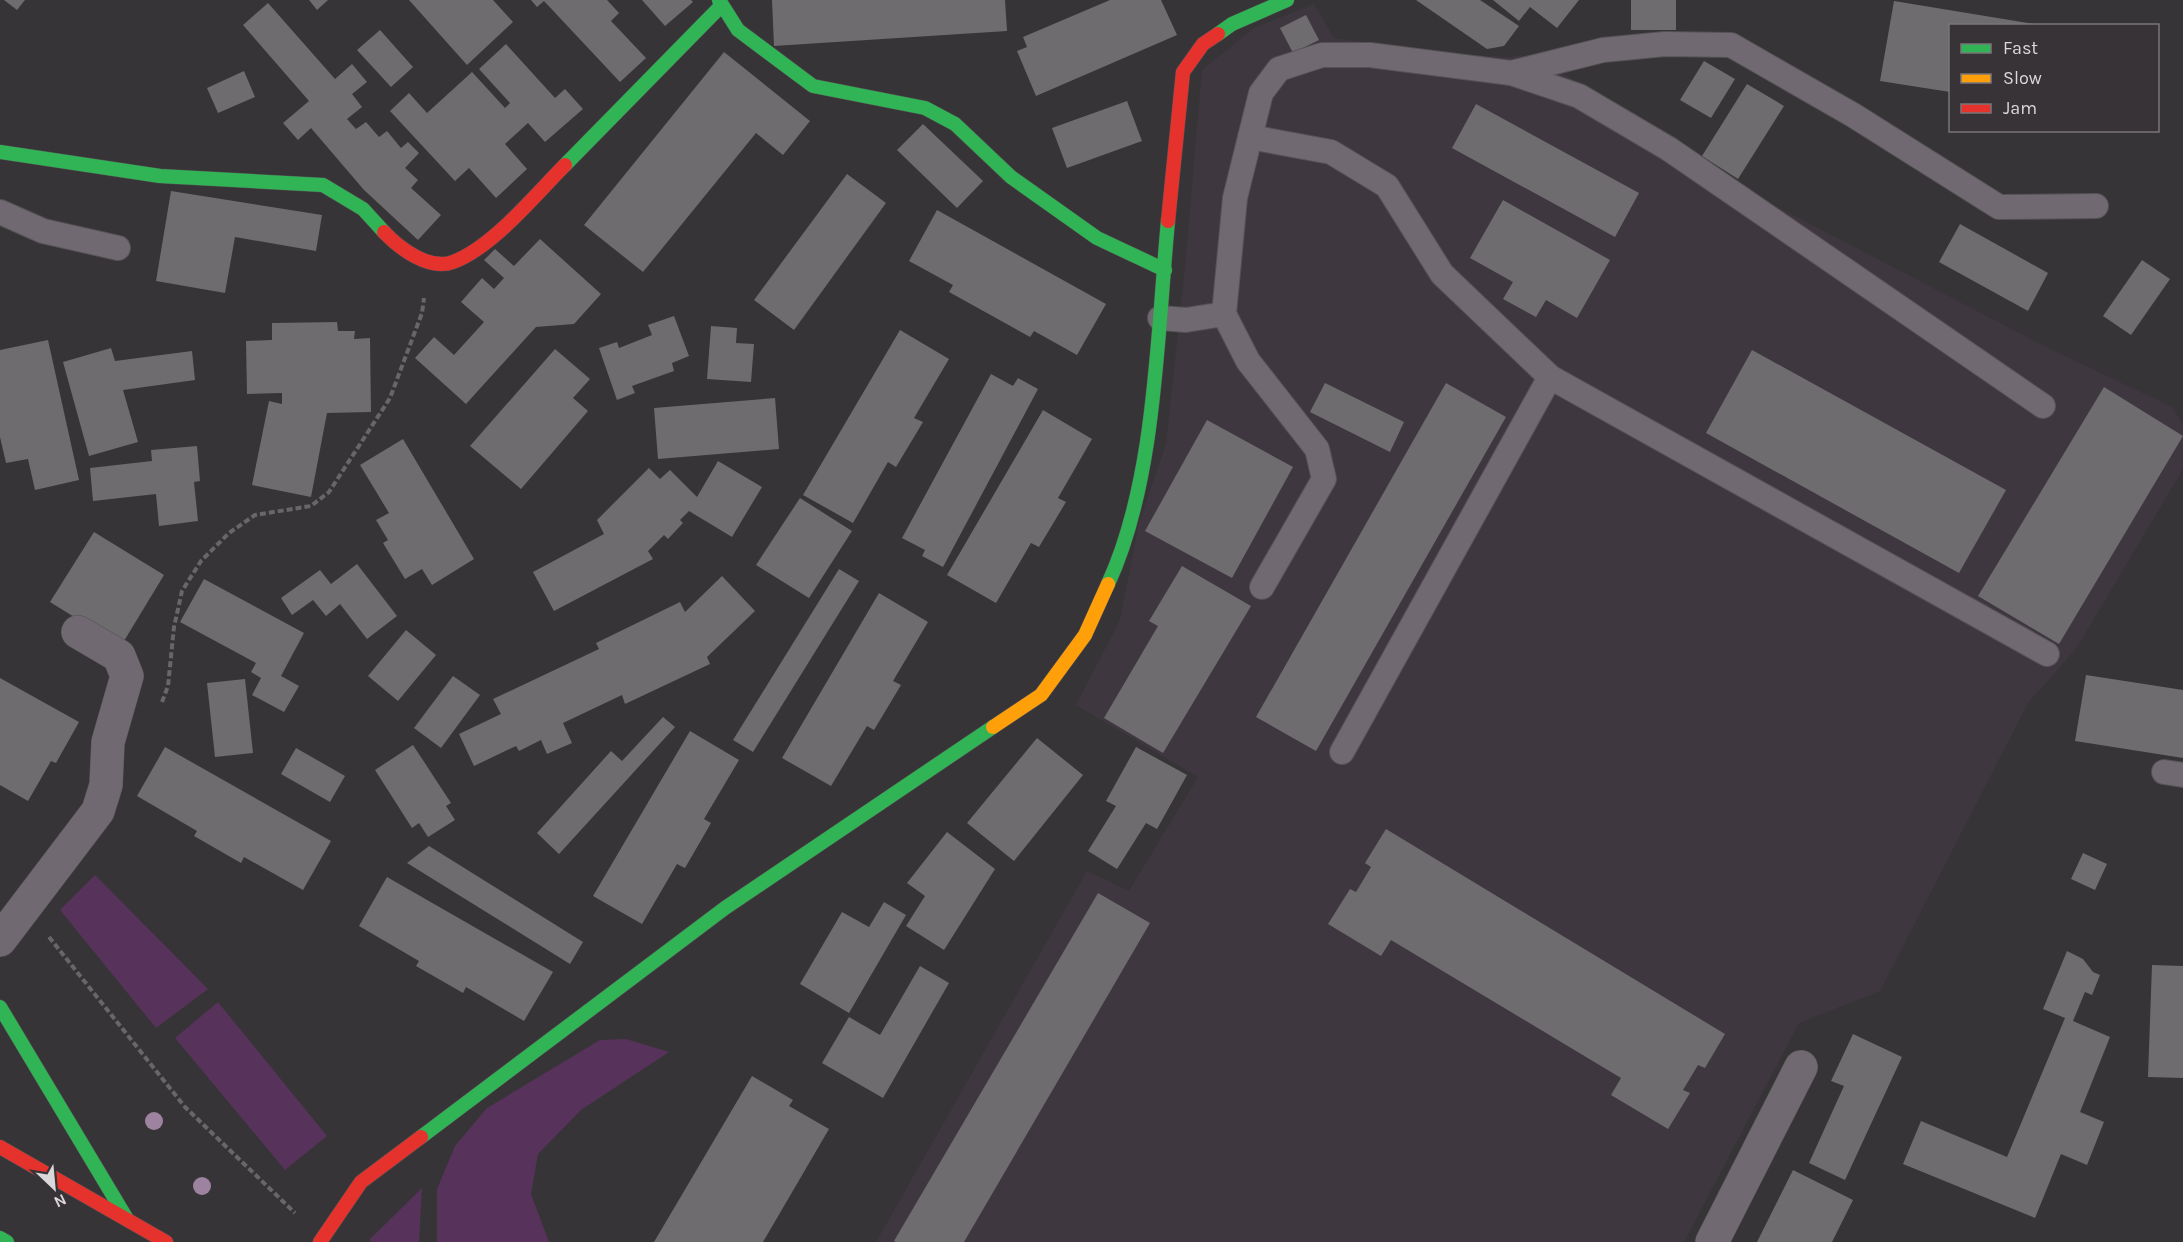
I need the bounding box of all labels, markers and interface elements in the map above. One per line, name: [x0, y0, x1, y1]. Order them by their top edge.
legend: [1949, 24, 2159, 132]
text: Fast: [2003, 37, 2038, 59]
text: Slow: [2003, 67, 2042, 89]
text: Jam: [2003, 97, 2037, 119]
north arrow: [24, 1158, 84, 1218]
text: N: [51, 1190, 70, 1212]

